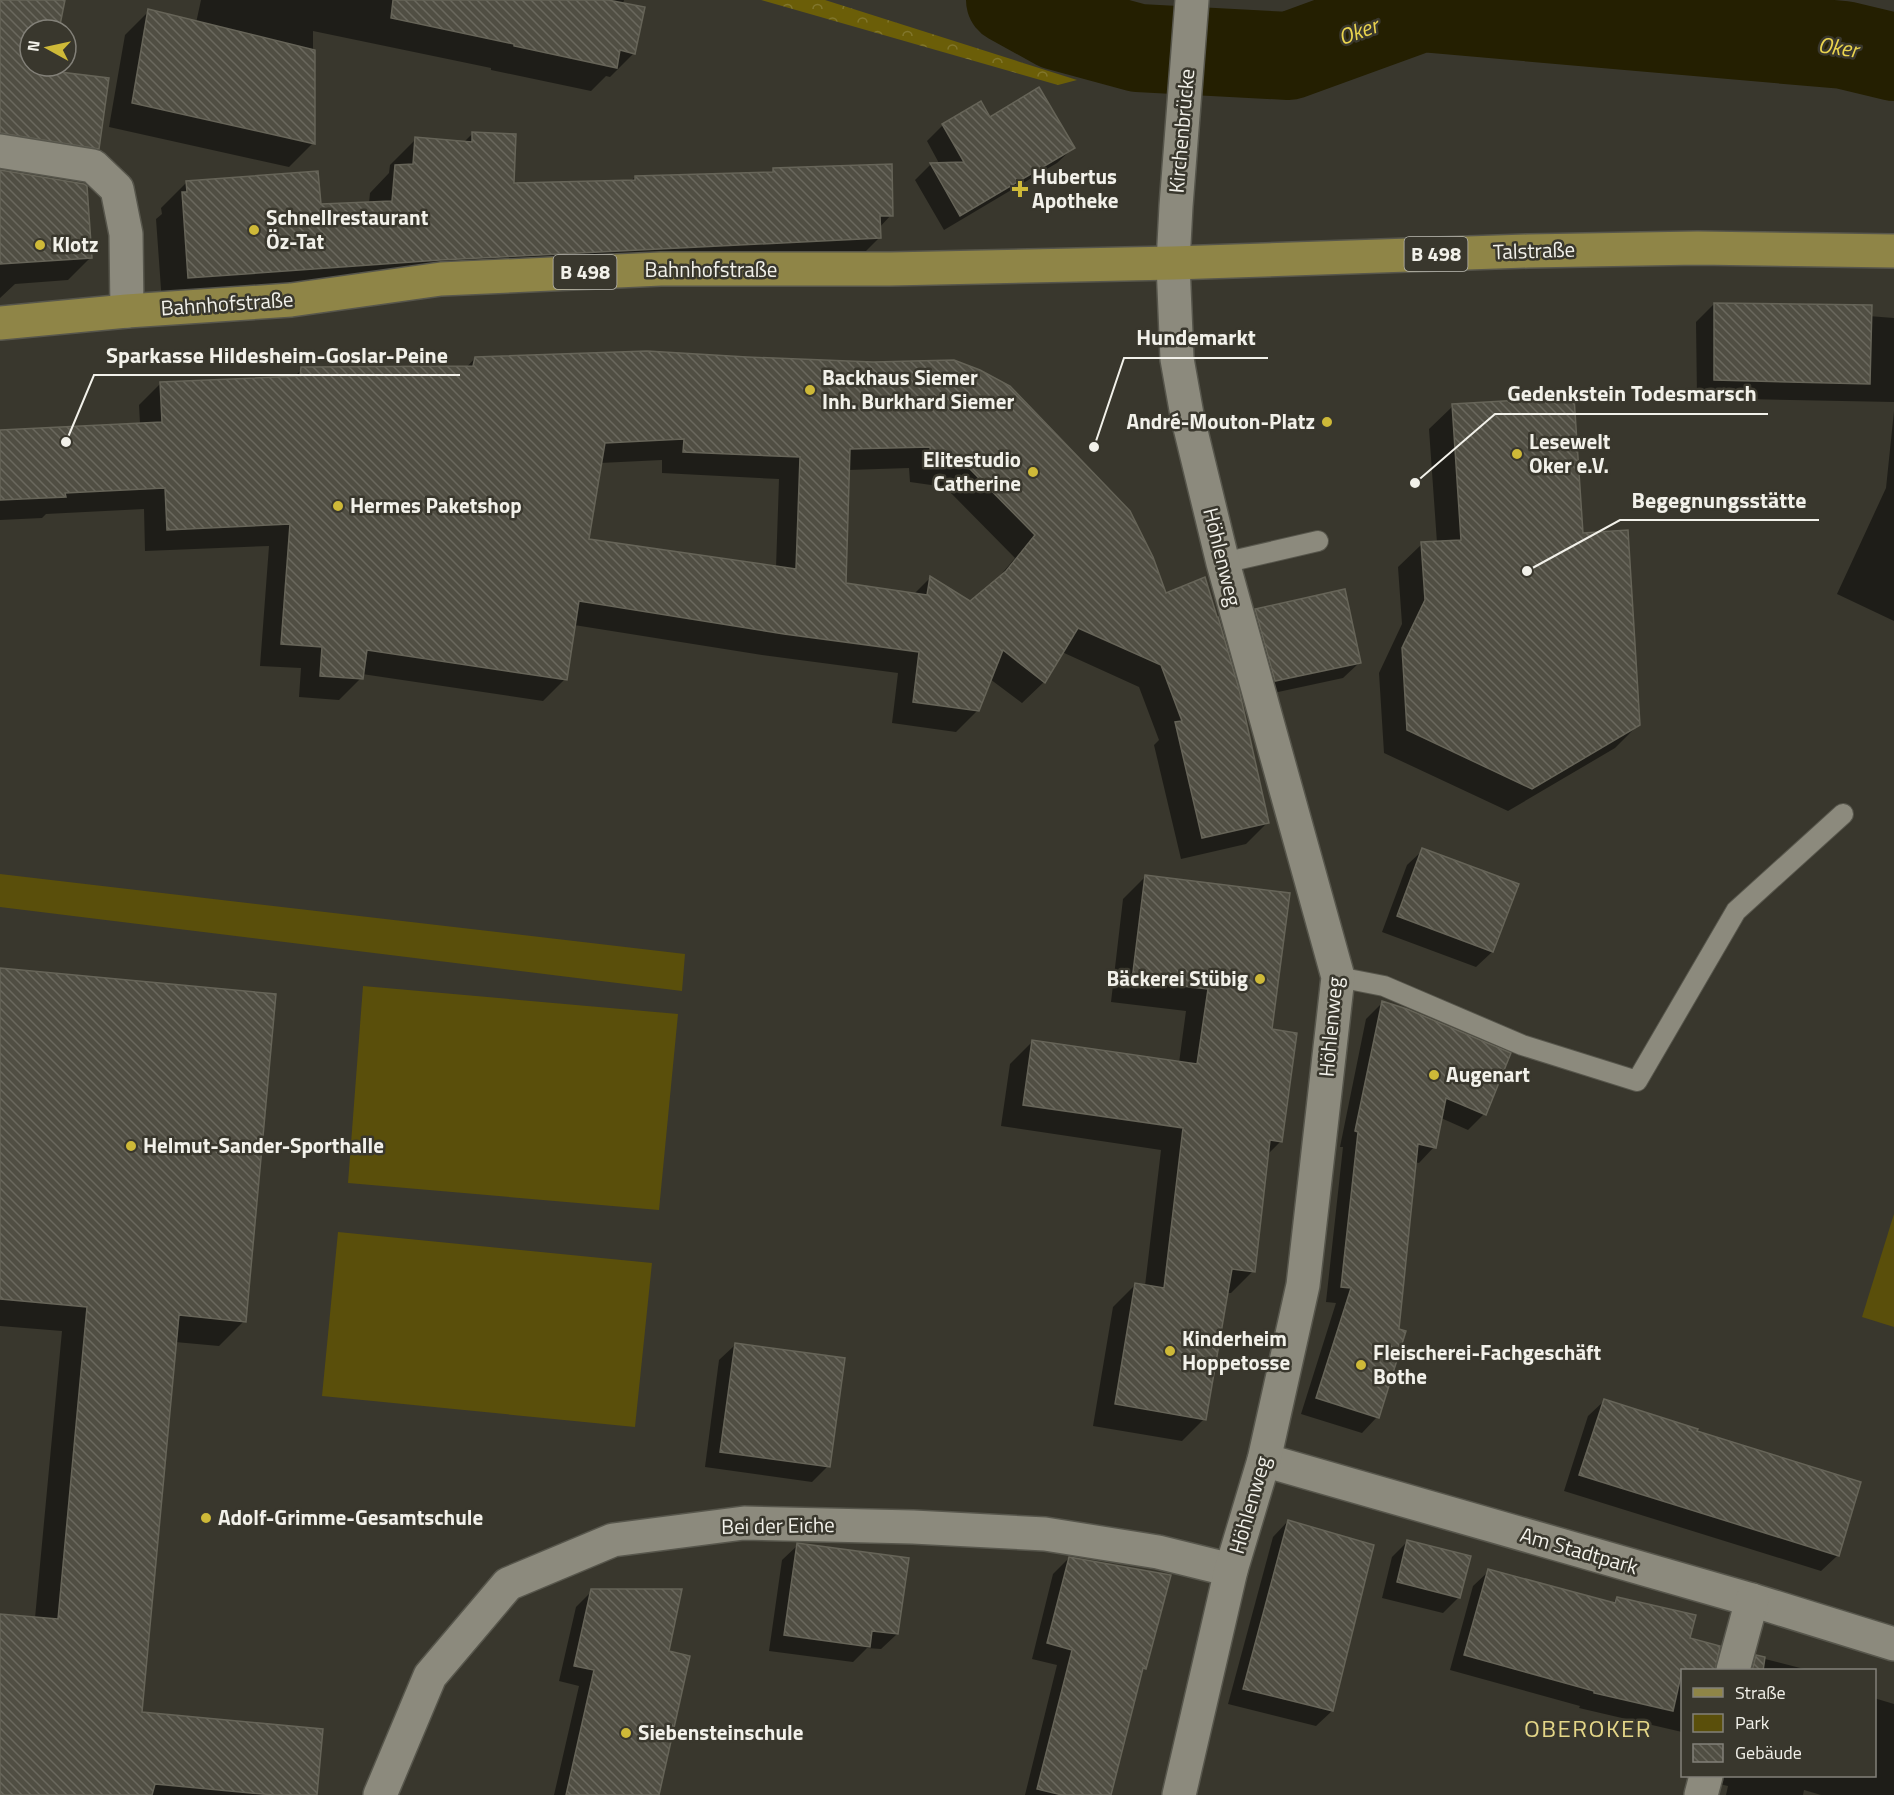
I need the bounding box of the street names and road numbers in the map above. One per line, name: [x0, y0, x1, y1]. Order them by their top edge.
street label: Kirchenbrücke: [1160, 67, 1202, 195]
street label: Talstraße: [1492, 233, 1576, 267]
road number: B 498: [1404, 237, 1468, 271]
street label: Bahnhofstraße: [645, 253, 777, 285]
road number: B 498: [554, 255, 616, 289]
street label: Bahnhofstraße: [160, 282, 294, 324]
street label: Höhlenweg: [1195, 504, 1251, 610]
street label: Höhlenweg: [1310, 975, 1350, 1078]
street label: Höhlenweg: [1220, 1452, 1278, 1557]
street label: Bei der Eiche: [721, 1508, 835, 1542]
street label: Am Stadtpark: [1517, 1518, 1642, 1582]

